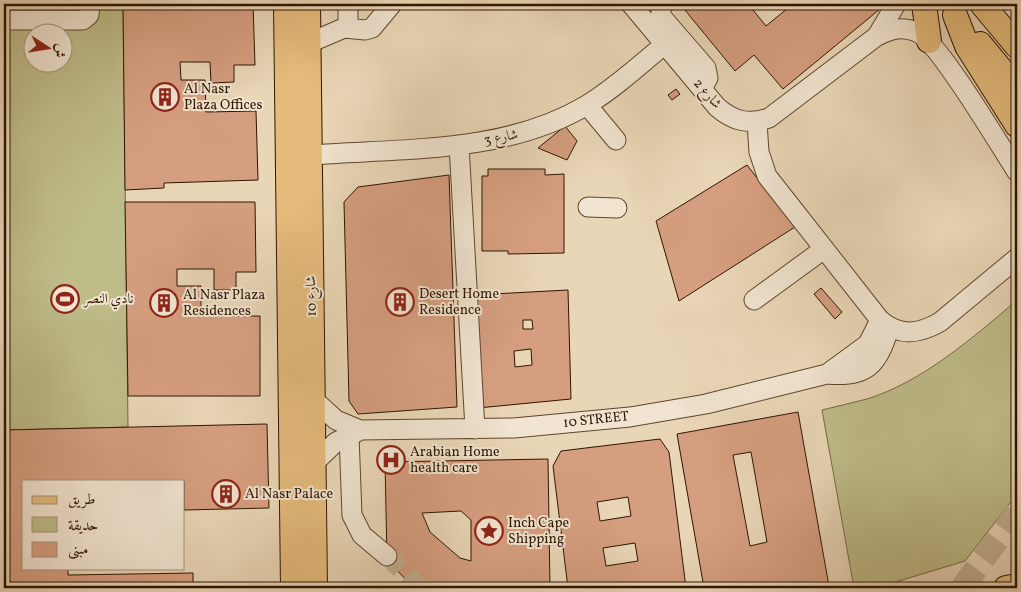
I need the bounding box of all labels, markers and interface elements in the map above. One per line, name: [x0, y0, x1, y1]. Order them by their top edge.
north arrow: [22, 22, 72, 72]
text: ش: [48, 42, 70, 59]
street label: شارع 2: [688, 75, 726, 114]
place label: Al Nasr Plaza Offices: [184, 80, 263, 115]
building icon: Al Nasr Plaza Offices: [150, 82, 180, 112]
street label: شارع 3: [482, 125, 520, 152]
street label: شارع 10: [302, 275, 323, 317]
sports icon: نادي النصر: [50, 284, 80, 314]
place label: Desert Home Residence: [419, 285, 499, 320]
place label: Al Nasr Plaza Residences: [183, 286, 265, 321]
building icon: Desert Home Residence: [385, 287, 415, 317]
building icon: Al Nasr Plaza Residences: [149, 288, 179, 318]
place label: نادي النصر: [82, 290, 134, 310]
street label: 10 STREET: [562, 407, 630, 433]
place label: Arabian Home health care: [410, 443, 500, 478]
hospital icon: Arabian Home health care: [376, 445, 406, 475]
building icon: Al Nasr Palace: [211, 479, 241, 509]
legend: [22, 480, 185, 570]
place label: Al Nasr Palace: [245, 485, 333, 504]
text: طريق: [68, 490, 95, 511]
place label: Inch Cape Shipping: [508, 514, 570, 549]
text: حديقة: [68, 516, 98, 537]
place icon: Inch Cape Shipping: [474, 516, 504, 546]
text: مبنى: [68, 540, 88, 561]

